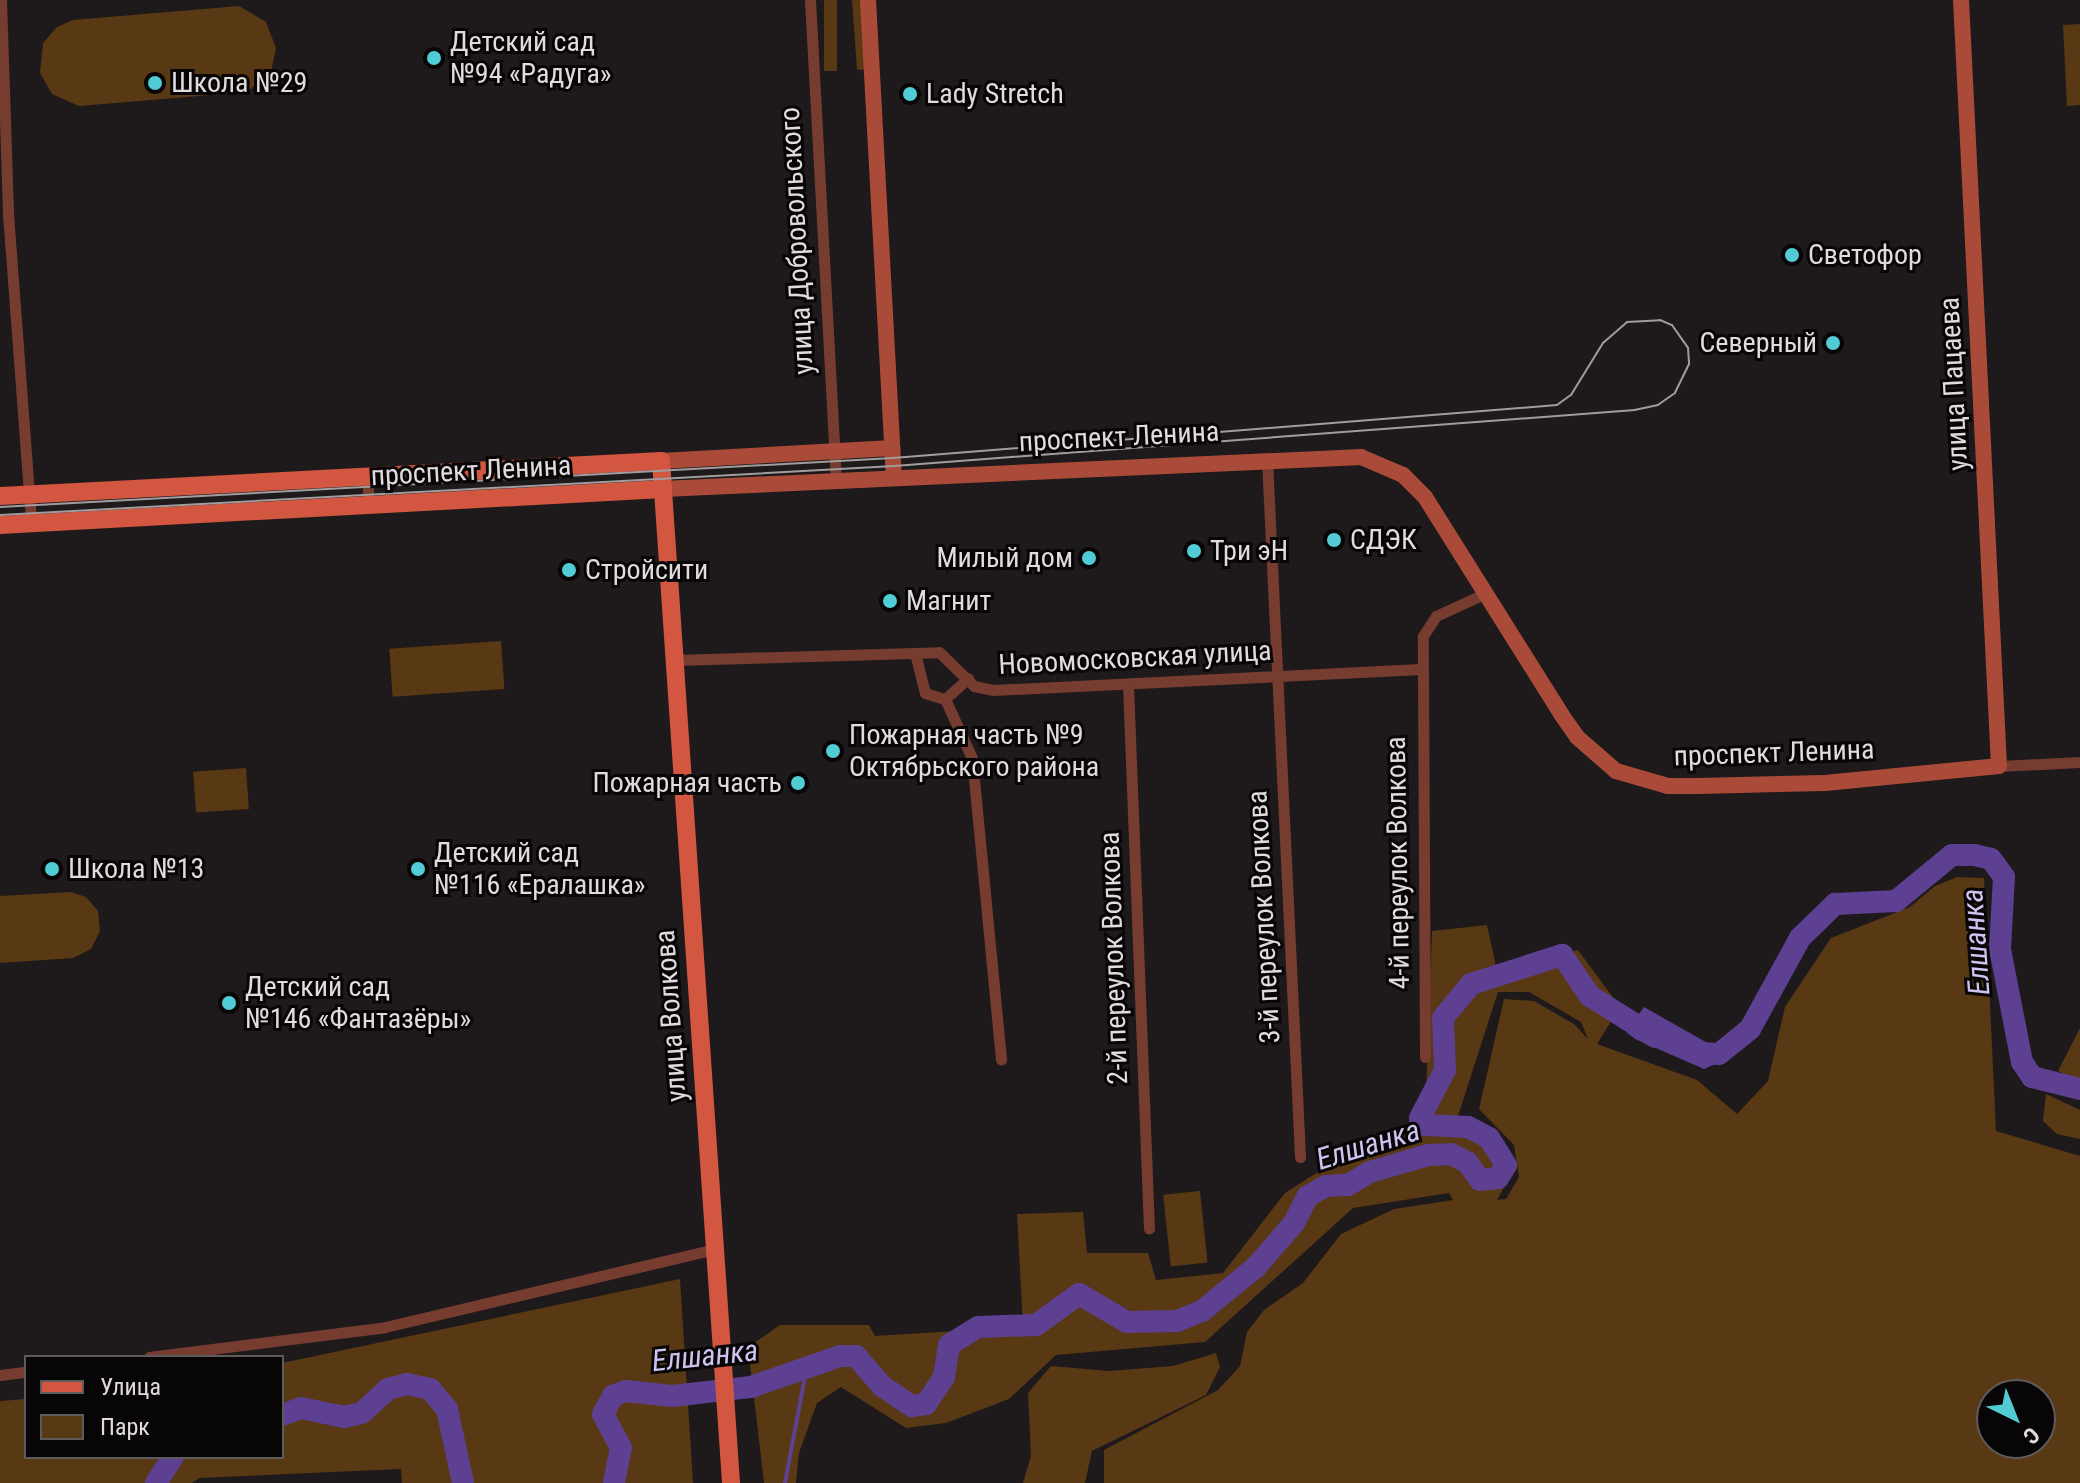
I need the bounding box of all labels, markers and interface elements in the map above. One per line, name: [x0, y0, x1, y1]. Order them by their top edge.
place label: Детский сад №94 «Радуга»: [450, 25, 612, 91]
marker: Детский сад №94 «Радуга»: [425, 49, 443, 67]
place label: Школа №29: [171, 66, 307, 100]
marker: Школа №29: [146, 74, 164, 92]
place label: Lady Stretch: [926, 77, 1064, 111]
marker: Lady Stretch: [901, 85, 919, 103]
street label: улица Добровольского: [773, 106, 821, 376]
place label: Светофор: [1808, 238, 1922, 272]
marker: Светофор: [1783, 246, 1801, 264]
street label: улица Пацаева: [1933, 296, 1975, 472]
place label: Северный: [1699, 326, 1817, 360]
marker: Северный: [1824, 334, 1842, 352]
street label: проспект Ленина: [1018, 415, 1220, 459]
street label: проспект Ленина: [370, 449, 572, 493]
place label: СДЭК: [1350, 523, 1417, 557]
marker: СДЭК: [1325, 531, 1343, 549]
place label: Три эН: [1210, 534, 1288, 568]
place label: Милый дом: [936, 541, 1073, 575]
marker: Три эН: [1185, 542, 1203, 560]
marker: Милый дом: [1080, 549, 1098, 567]
place label: Стройсити: [585, 553, 708, 587]
marker: Стройсити: [560, 561, 578, 579]
place label: Магнит: [906, 584, 991, 618]
marker: Магнит: [881, 592, 899, 610]
street label: Новомосковская улица: [998, 634, 1272, 682]
place label: Пожарная часть №9 Октябрьского района: [849, 718, 1099, 784]
street label: проспект Ленина: [1673, 733, 1875, 773]
street label: 4-й переулок Волкова: [1379, 736, 1417, 990]
marker: Пожарная часть №9 Октябрьского района: [824, 742, 842, 760]
place label: Пожарная часть: [592, 766, 782, 800]
marker: Пожарная часть: [789, 774, 807, 792]
street label: 3-й переулок Волкова: [1241, 790, 1287, 1044]
street label: 2-й переулок Волкова: [1093, 831, 1135, 1085]
place label: Детский сад №116 «Ералашка»: [434, 836, 646, 902]
place label: Школа №13: [68, 852, 204, 886]
marker: Школа №13: [43, 860, 61, 878]
marker: Детский сад №116 «Ералашка»: [409, 860, 427, 878]
water label: Елшанка: [1954, 888, 1998, 996]
street label: улица Волкова: [648, 929, 694, 1103]
place label: Детский сад №146 «Фантазёры»: [245, 970, 471, 1036]
marker: Детский сад №146 «Фантазёры»: [220, 994, 238, 1012]
water label: Елшанка: [1312, 1112, 1424, 1178]
water label: Елшанка: [650, 1333, 760, 1379]
legend: [24, 1355, 284, 1459]
text: Улица: [100, 1373, 161, 1401]
north arrow: [1976, 1379, 2056, 1459]
text: Парк: [100, 1413, 150, 1441]
text: С: [2018, 1422, 2044, 1449]

